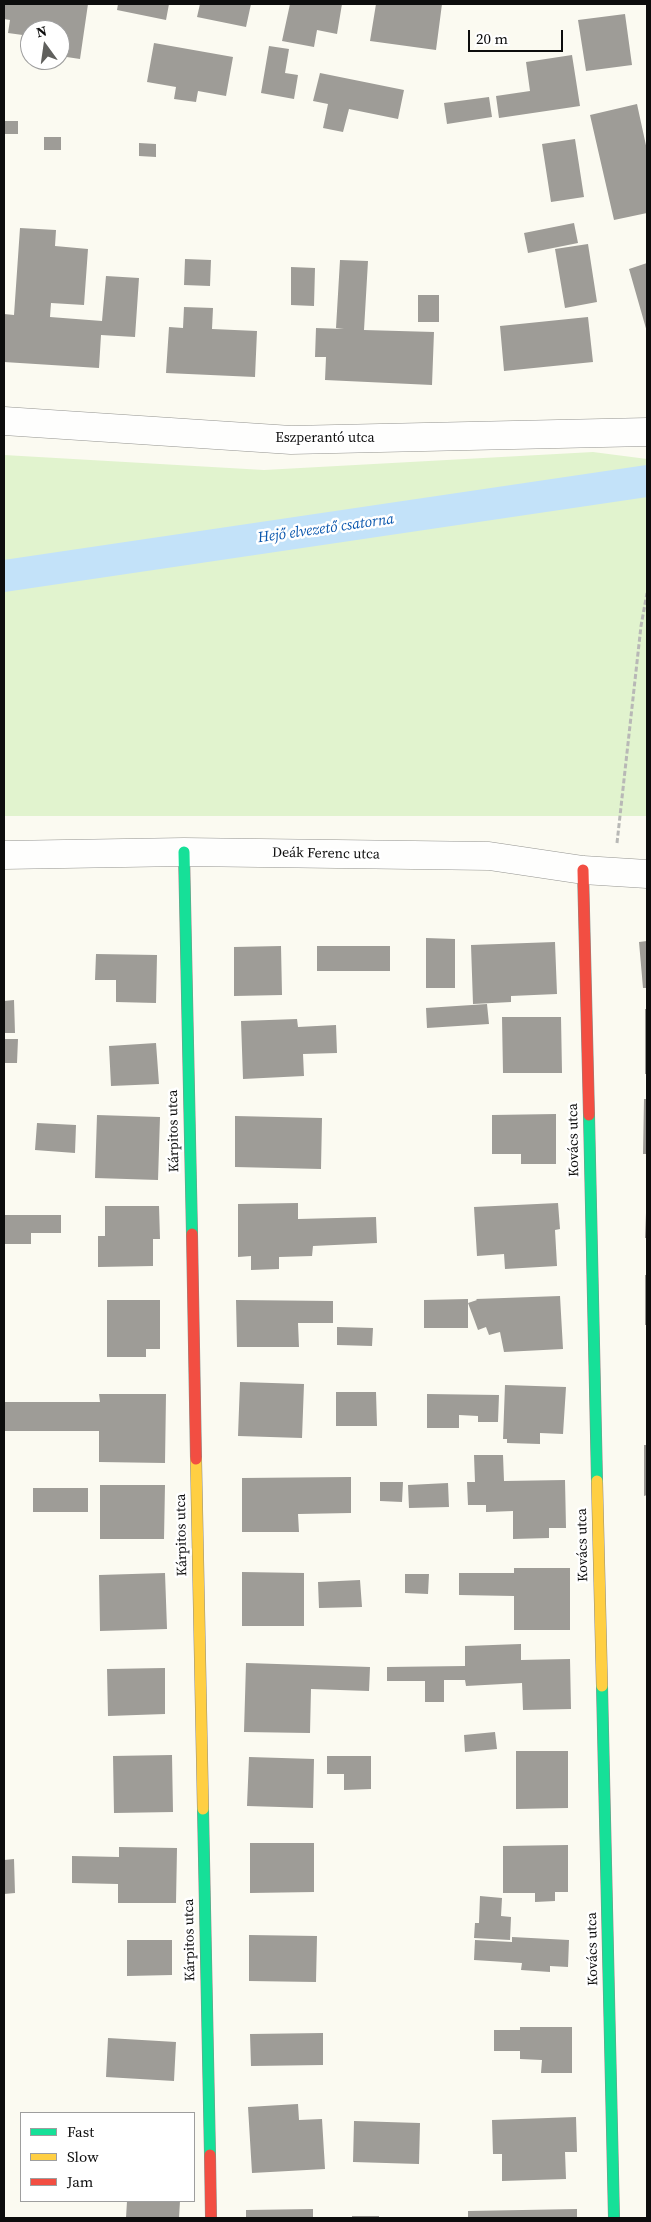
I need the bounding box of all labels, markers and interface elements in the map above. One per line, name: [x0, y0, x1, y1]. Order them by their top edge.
north arrow: [20, 20, 70, 70]
text: N: [34, 20, 49, 42]
scale bar: [471, 20, 566, 52]
text: 20 m: [476, 28, 508, 49]
street label: Eszperantó utca: [275, 430, 375, 446]
water label: Hejő elvezető csatorna: [257, 511, 395, 547]
street label: Deák Ferenc utca: [272, 845, 380, 863]
street label: Kárpitos utca: [165, 1089, 183, 1173]
street label: Kovács utca: [565, 1103, 583, 1177]
street label: Kárpitos utca: [173, 1493, 191, 1577]
street label: Kovács utca: [574, 1508, 592, 1582]
street label: Kárpitos utca: [181, 1898, 199, 1982]
street label: Kovács utca: [584, 1912, 602, 1986]
legend: [20, 2112, 195, 2202]
text: Fast: [67, 2121, 94, 2142]
text: Slow: [67, 2146, 99, 2167]
text: Jam: [67, 2171, 93, 2192]

